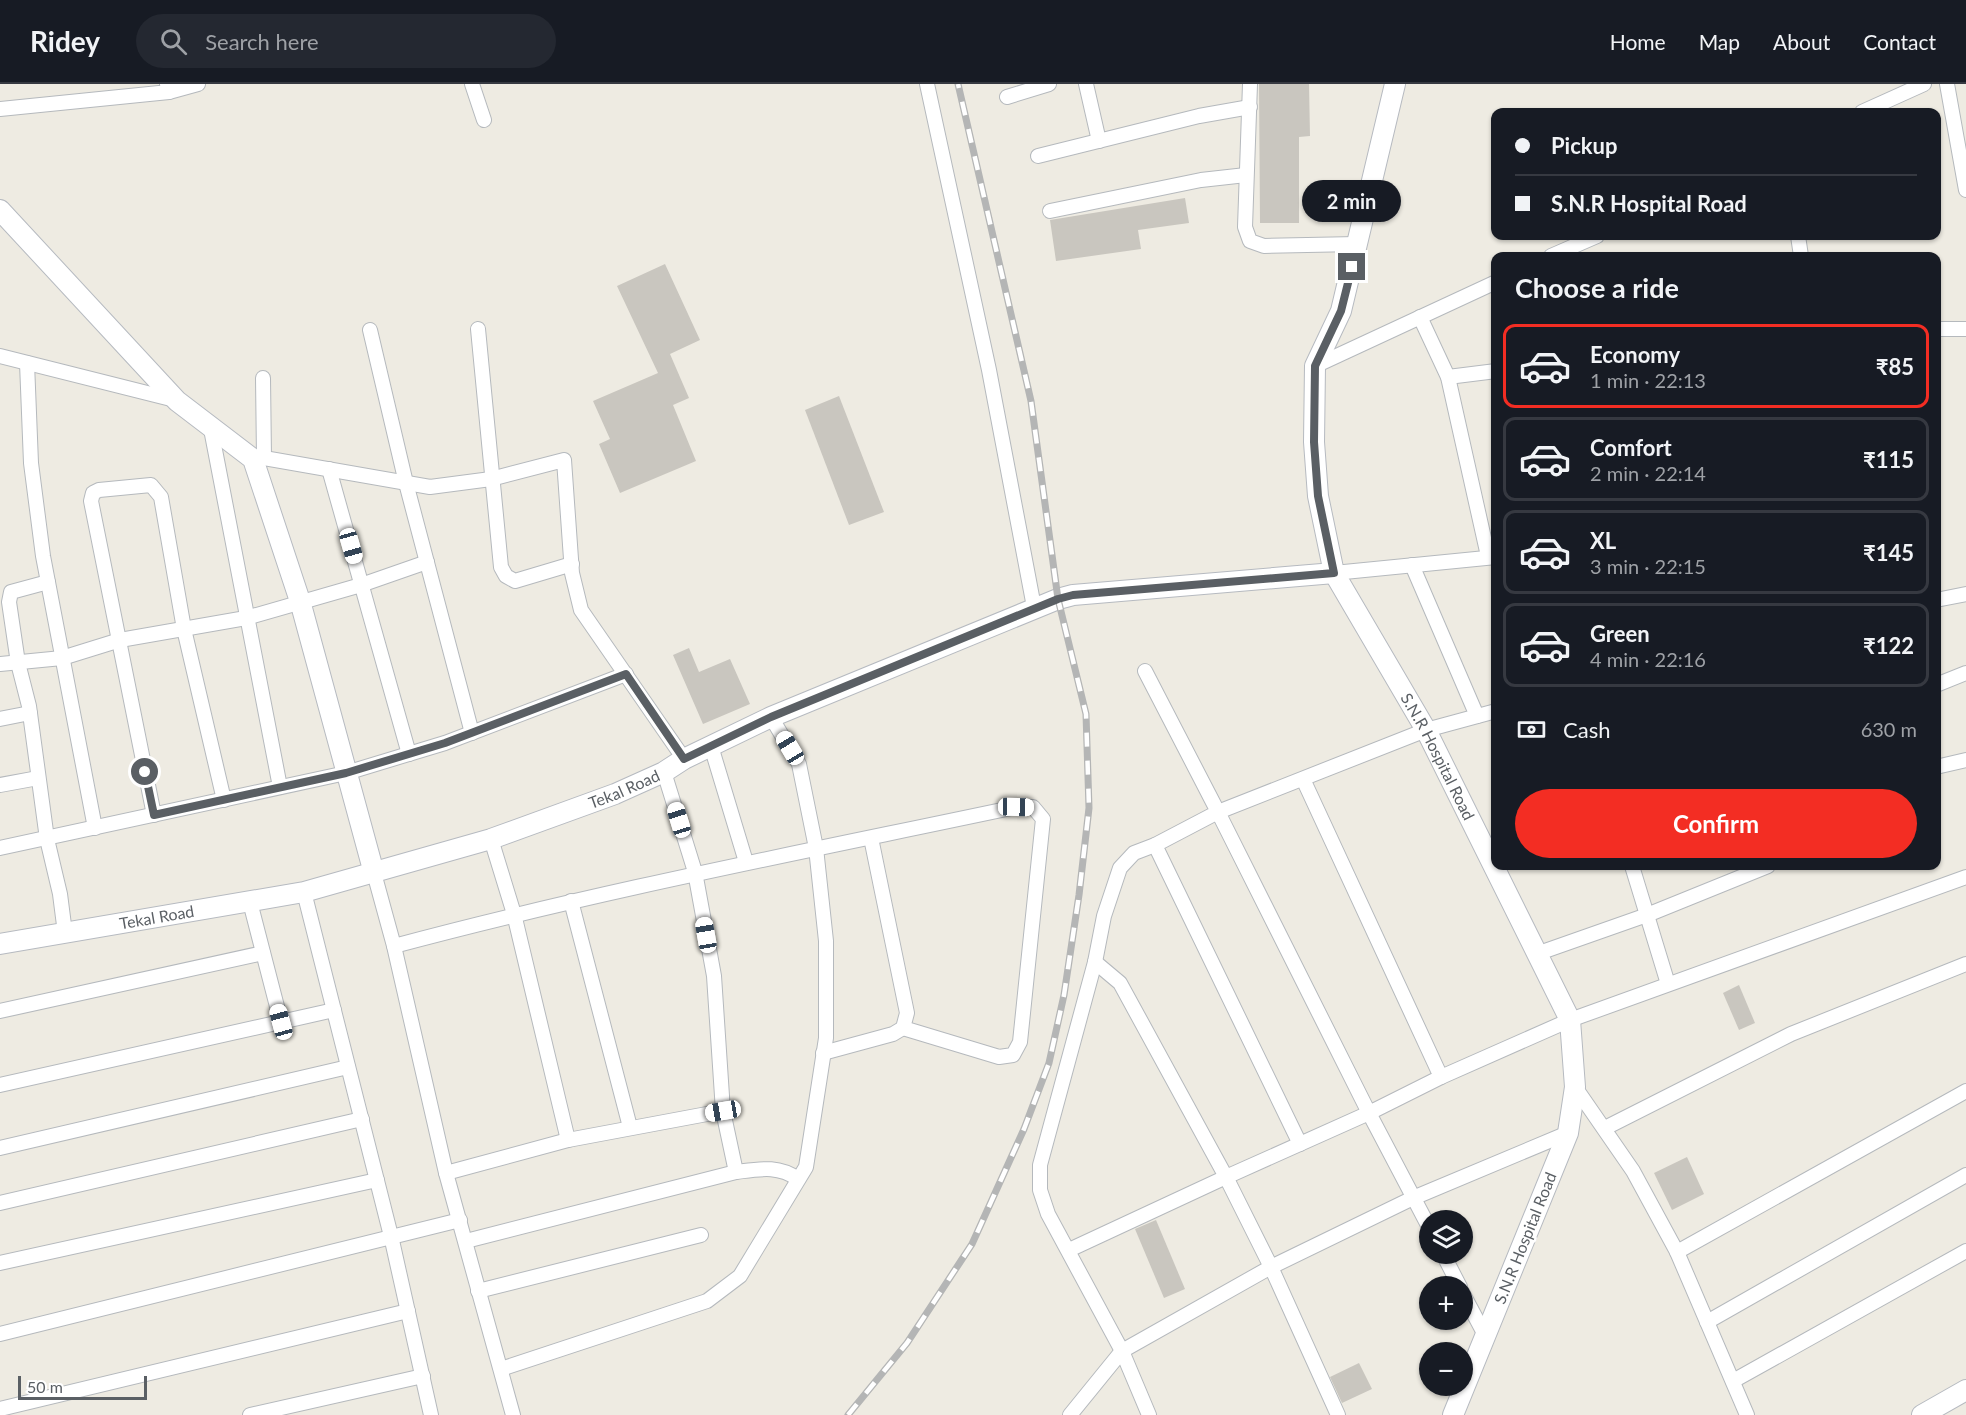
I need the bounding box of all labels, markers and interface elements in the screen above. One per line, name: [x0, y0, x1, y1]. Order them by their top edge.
search box: [136, 14, 556, 68]
text: Ridey: [30, 24, 100, 58]
icon: search: [157, 25, 190, 58]
text: Search here: [205, 28, 319, 55]
text: Home: [1610, 29, 1666, 54]
text: Map: [1699, 29, 1740, 54]
text: About: [1773, 29, 1830, 54]
text: Contact: [1863, 29, 1936, 54]
text: Pickup: [1551, 132, 1617, 159]
callout: 2 min: [1302, 180, 1402, 222]
text: 2 min: [1327, 189, 1376, 213]
text: S.N.R Hospital Road: [1551, 190, 1747, 217]
route end: [1338, 253, 1365, 280]
text: Choose a ride: [1515, 271, 1679, 304]
icon: car: [1518, 339, 1572, 393]
text: Economy: [1590, 341, 1680, 368]
text: ₹85: [1876, 353, 1914, 380]
text: 1 min · 22:13: [1590, 368, 1706, 392]
icon: car: [1518, 432, 1572, 486]
text: Comfort: [1590, 434, 1672, 461]
text: ₹115: [1863, 446, 1914, 473]
text: 2 min · 22:14: [1590, 461, 1706, 485]
icon: car: [1518, 525, 1572, 579]
car: [337, 526, 365, 566]
text: XL: [1590, 527, 1616, 554]
text: ₹145: [1863, 539, 1914, 566]
text: 3 min · 22:15: [1590, 554, 1706, 578]
icon: car: [1518, 618, 1572, 672]
text: Green: [1590, 620, 1650, 647]
text: ₹122: [1863, 632, 1914, 659]
text: 4 min · 22:16: [1590, 647, 1706, 671]
street label: S.N.R Hospital Road: [1397, 689, 1479, 823]
icon: cash: [1515, 713, 1548, 746]
text: Cash: [1563, 716, 1610, 743]
text: 630 m: [1861, 717, 1917, 741]
car: [773, 728, 807, 768]
route start: [131, 758, 158, 785]
street label: Tekal Road: [586, 765, 663, 812]
button: Confirm: [1515, 789, 1917, 858]
car: [998, 798, 1034, 816]
car: [665, 800, 693, 840]
street label: Tekal Road: [118, 901, 195, 932]
car: [694, 916, 718, 954]
car: [268, 1002, 294, 1042]
car: [704, 1099, 742, 1123]
street label: S.N.R Hospital Road: [1489, 1169, 1560, 1306]
map controls: [1419, 1210, 1473, 1396]
button: layers: [1419, 1210, 1473, 1264]
button: +: [1419, 1276, 1473, 1330]
button: −: [1419, 1342, 1473, 1396]
scale bar: [18, 1373, 147, 1400]
text: 50 m: [27, 1377, 63, 1396]

